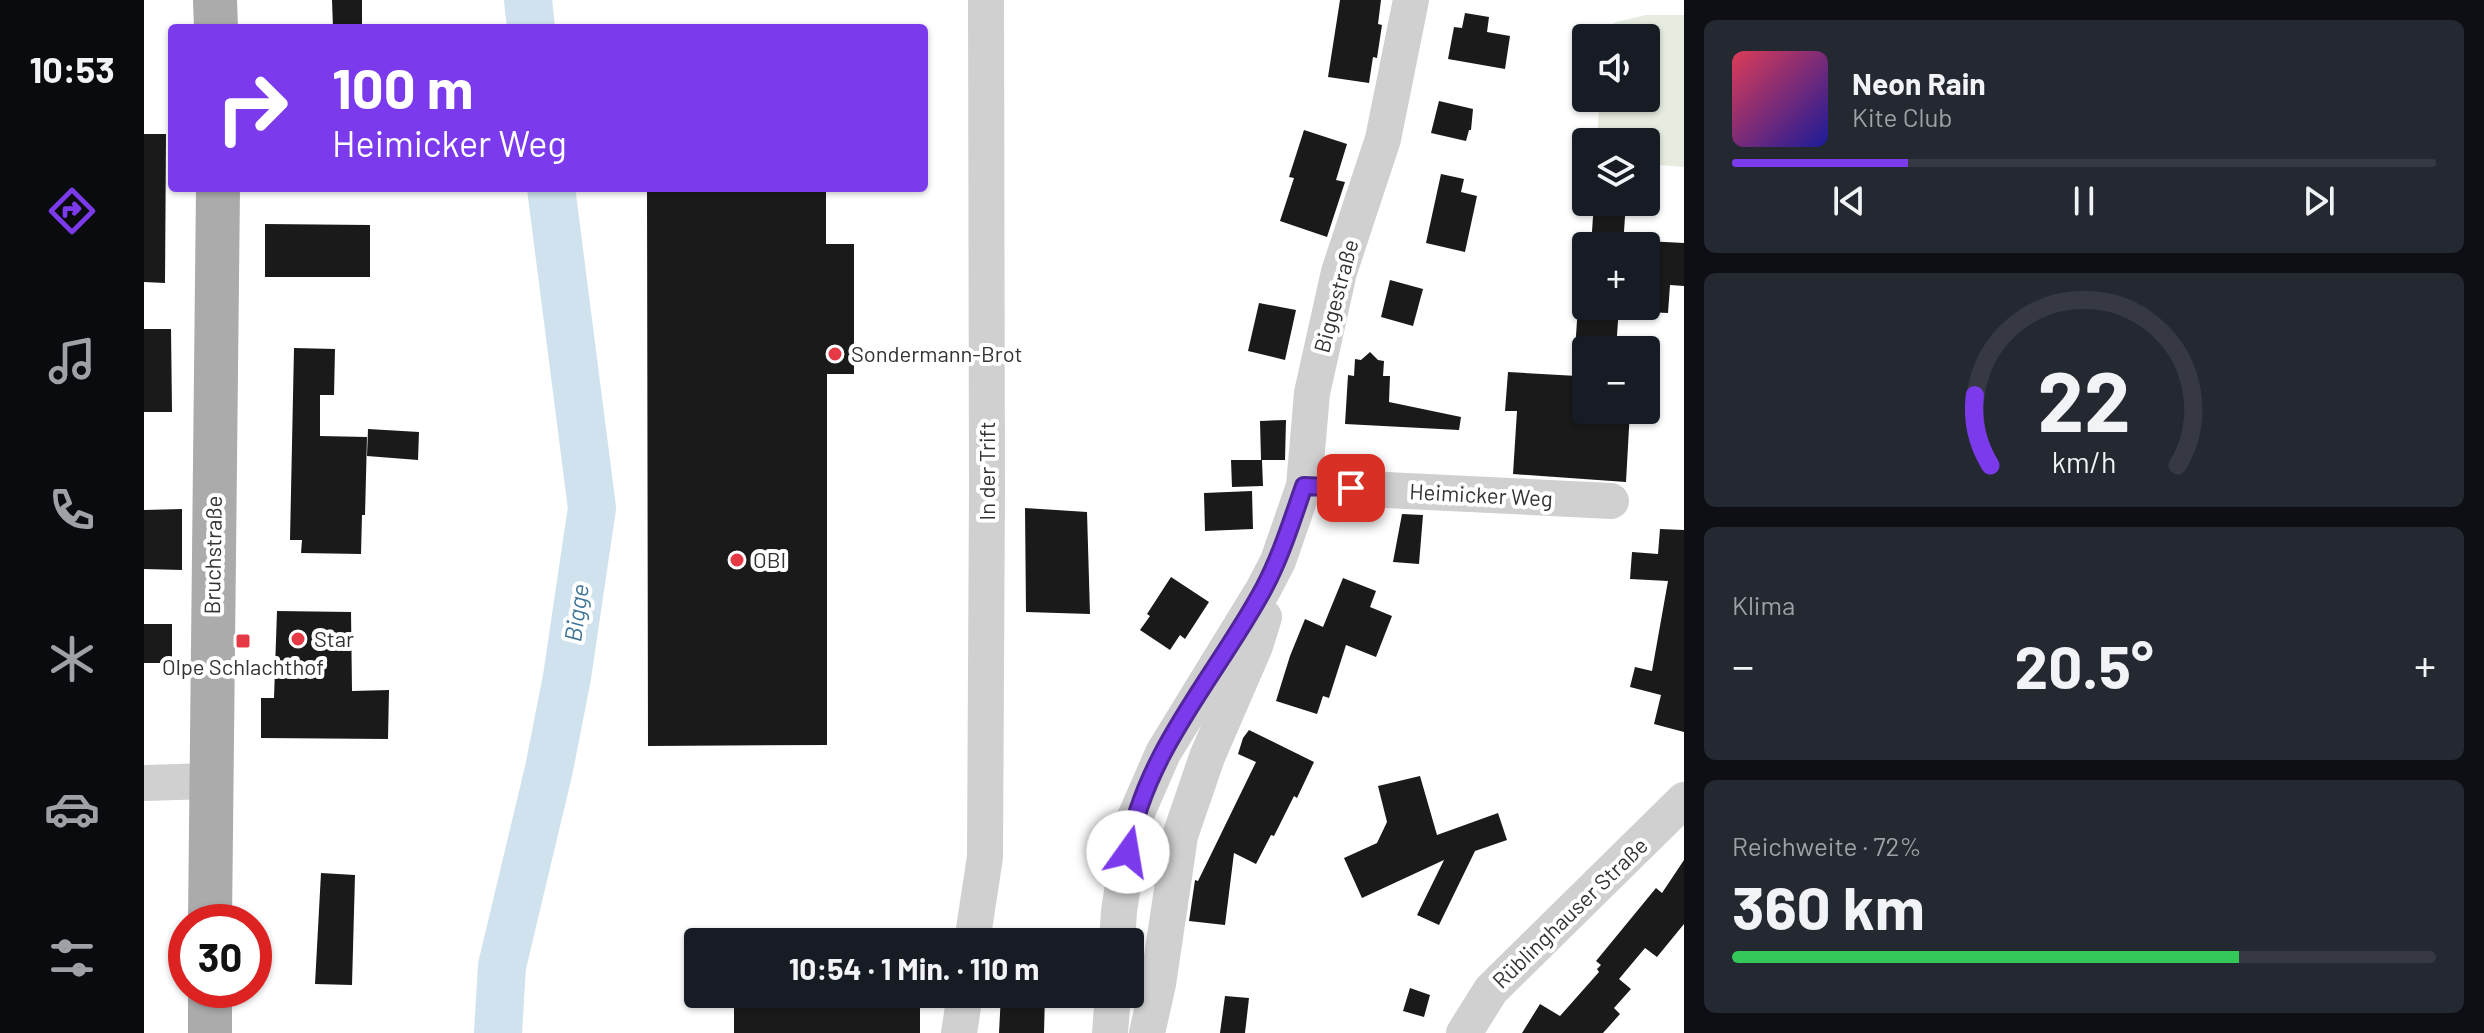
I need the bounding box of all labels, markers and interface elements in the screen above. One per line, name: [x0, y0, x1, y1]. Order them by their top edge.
map controls: [1572, 24, 1660, 424]
button: sound: [1572, 24, 1660, 112]
text: 10:53: [29, 47, 115, 90]
text: 100 m: [332, 53, 474, 120]
icon: right: [200, 56, 304, 160]
text: Neon Rain: [1852, 65, 1986, 101]
text: Kite Club: [1852, 101, 1953, 132]
text: Heimicker Weg: [332, 121, 567, 164]
button: layers: [1572, 128, 1660, 216]
icon: previous: [1827, 179, 1871, 223]
icon: pause: [2062, 179, 2106, 223]
icon: next: [2297, 179, 2341, 223]
icon: directions: [44, 183, 100, 239]
button: +: [1572, 232, 1660, 320]
street label: Biggestraße: [1307, 236, 1363, 355]
icon: music: [44, 333, 100, 389]
button: −: [1572, 336, 1660, 424]
place label: Sondermann-Brot: [851, 340, 1023, 366]
marker: Sondermann-Brot: [826, 345, 844, 363]
text: 22: [2037, 348, 2131, 448]
street label: In der Trift: [973, 422, 999, 520]
text: km/h: [2052, 444, 2116, 479]
pin: [1317, 454, 1385, 522]
icon: arrive: [1329, 466, 1373, 510]
street label: Heimicker Weg: [1409, 477, 1553, 511]
icon: phone: [44, 482, 100, 538]
street label: Bruchstraße: [198, 495, 226, 615]
place label: OBI: [753, 546, 786, 572]
marker: OBI: [728, 551, 746, 569]
water label: Bigge: [557, 582, 594, 643]
text: Klima: [1732, 589, 1795, 620]
place label: Star: [314, 625, 354, 651]
text: 20.5°: [2015, 629, 2153, 701]
marker: Star: [289, 630, 307, 648]
icon: climate: [44, 631, 100, 687]
marker: Olpe Schlachthof: [234, 632, 252, 650]
text: −: [1732, 638, 1754, 691]
text: +: [2414, 638, 2436, 691]
place label: Olpe Schlachthof: [162, 653, 324, 679]
icon: car: [44, 781, 100, 837]
position arrow: [1086, 810, 1170, 894]
text: Reichweite · 72%: [1732, 830, 1922, 861]
street label: Rüblinghauser Straße: [1486, 832, 1652, 993]
text: 360 km: [1732, 870, 1925, 942]
speed limit sign: 30: [168, 904, 272, 1008]
icon: filters: [44, 930, 100, 986]
text: 10:54 · 1 Min. · 110 m: [789, 950, 1039, 986]

